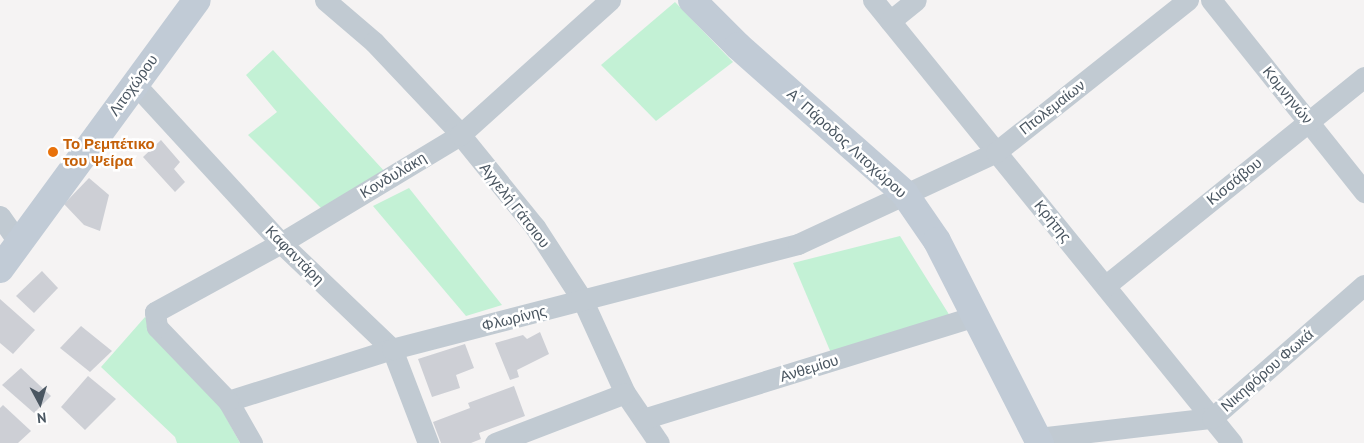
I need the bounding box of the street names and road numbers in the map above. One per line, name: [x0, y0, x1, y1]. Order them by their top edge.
street label: Λιτοχώρου: [105, 51, 161, 119]
street label: Κομνηνών: [1259, 63, 1317, 127]
street label: Πτολεμαίων: [1016, 76, 1088, 138]
street label: Α΄ Πάροδος Λιτοχώρου: [784, 85, 910, 201]
street label: Κονδυλάκη: [357, 148, 429, 202]
street label: Κισσάβου: [1203, 153, 1265, 209]
street label: Αγγελή Γάτσιου: [476, 159, 554, 251]
street label: Κρήτης: [1031, 197, 1075, 245]
street label: Καφαντάρη: [262, 222, 328, 288]
street label: Φλωρίνης: [480, 301, 548, 335]
street label: Νικηφόρου Φωκά: [1217, 325, 1317, 415]
street label: Ανθεμίου: [777, 351, 841, 385]

